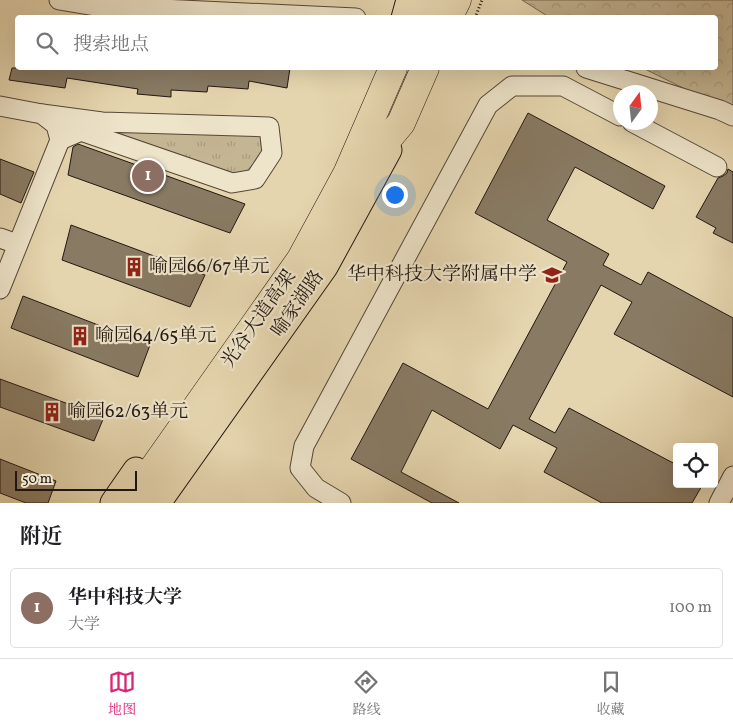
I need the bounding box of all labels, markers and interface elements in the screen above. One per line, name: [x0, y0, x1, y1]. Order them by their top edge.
search box: [15, 15, 718, 70]
icon: search: [33, 29, 61, 57]
text: 搜索地点: [73, 32, 149, 58]
north arrow: [613, 85, 658, 130]
pin: 1: [132, 157, 164, 195]
your location: [382, 182, 408, 208]
place label: 喻园66/67单元: [149, 254, 269, 280]
building icon: 喻园66/67单元: [123, 256, 145, 278]
place label: 华中科技大学附属中学: [347, 262, 537, 288]
school or university icon: 华中科技大学附属中学: [541, 264, 563, 286]
street label: 光谷大道高架: [216, 265, 302, 373]
street label: 喻家湖路: [266, 265, 330, 343]
place label: 喻园64/65单元: [95, 323, 217, 349]
building icon: 喻园64/65单元: [69, 325, 91, 347]
place label: 喻园62/63单元: [67, 399, 188, 425]
building icon: 喻园62/63单元: [41, 401, 63, 423]
map controls: [673, 443, 718, 488]
button: locate: [673, 443, 718, 488]
scale bar: [15, 468, 138, 491]
text: 50 m: [22, 470, 52, 489]
text: 附近: [20, 523, 62, 552]
text: 华中科技大学: [68, 585, 182, 611]
text: 1: [34, 597, 40, 619]
text: 100 m: [669, 597, 712, 619]
text: 大学: [68, 614, 100, 636]
tab: 地图: [108, 668, 136, 720]
tab: 路线: [352, 668, 380, 720]
tab: 收藏: [597, 668, 625, 720]

